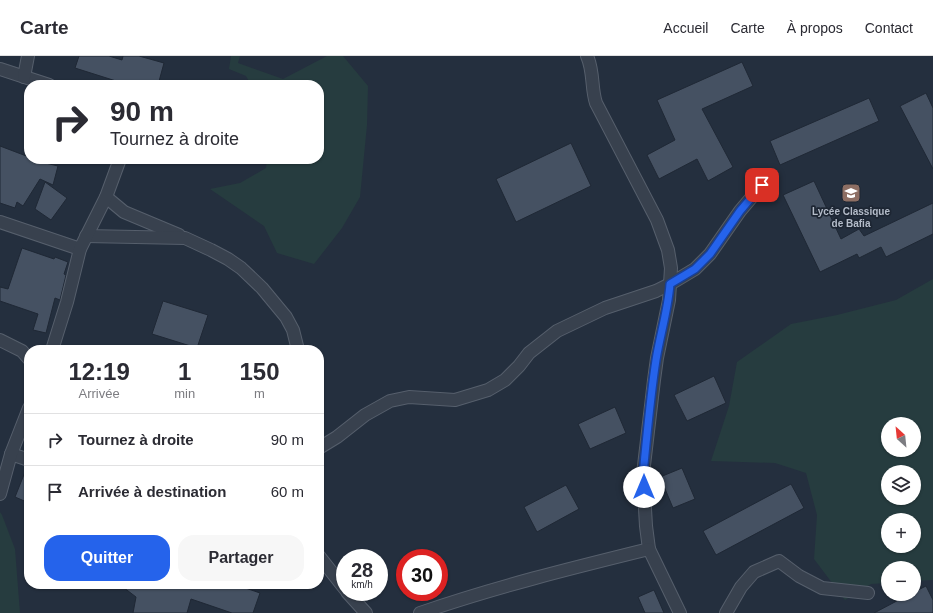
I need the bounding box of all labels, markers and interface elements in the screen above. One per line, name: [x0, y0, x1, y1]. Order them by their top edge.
text: Carte: [20, 17, 69, 38]
text: Accueil: [663, 20, 708, 36]
text: Carte: [730, 20, 765, 36]
text: À propos: [787, 20, 843, 36]
text: Contact: [865, 20, 913, 36]
icon: right: [44, 96, 96, 148]
text: 90 m: [110, 96, 174, 127]
text: Tournez à droite: [110, 129, 239, 149]
pin: [745, 168, 779, 202]
icon: arrive: [751, 174, 773, 196]
school or university icon: Lycée Classique de Bafia: [840, 182, 862, 204]
place label: Lycée Classique de Bafia: [812, 206, 890, 229]
text: 12:19: [68, 358, 130, 385]
text: 1: [178, 358, 191, 385]
text: 150: [240, 358, 280, 385]
text: Arrivée: [78, 386, 120, 401]
text: min: [174, 386, 195, 401]
text: m: [254, 386, 265, 401]
north arrow: [881, 417, 921, 457]
map controls: [881, 417, 921, 601]
icon: right: [44, 429, 66, 451]
text: Tournez à droite: [78, 431, 194, 448]
text: 90 m: [271, 431, 304, 448]
button: layers: [881, 465, 921, 505]
position arrow: [623, 466, 665, 508]
icon: arrive: [44, 481, 66, 503]
text: Arrivée à destination: [78, 483, 226, 500]
text: 60 m: [271, 483, 304, 500]
button: +: [881, 513, 921, 553]
button: Quitter: [44, 535, 170, 581]
button: Partager: [178, 535, 304, 581]
speed limit sign: 30: [396, 549, 448, 601]
text: 28: [351, 559, 373, 581]
button: −: [881, 561, 921, 601]
text: km/h: [351, 579, 373, 590]

